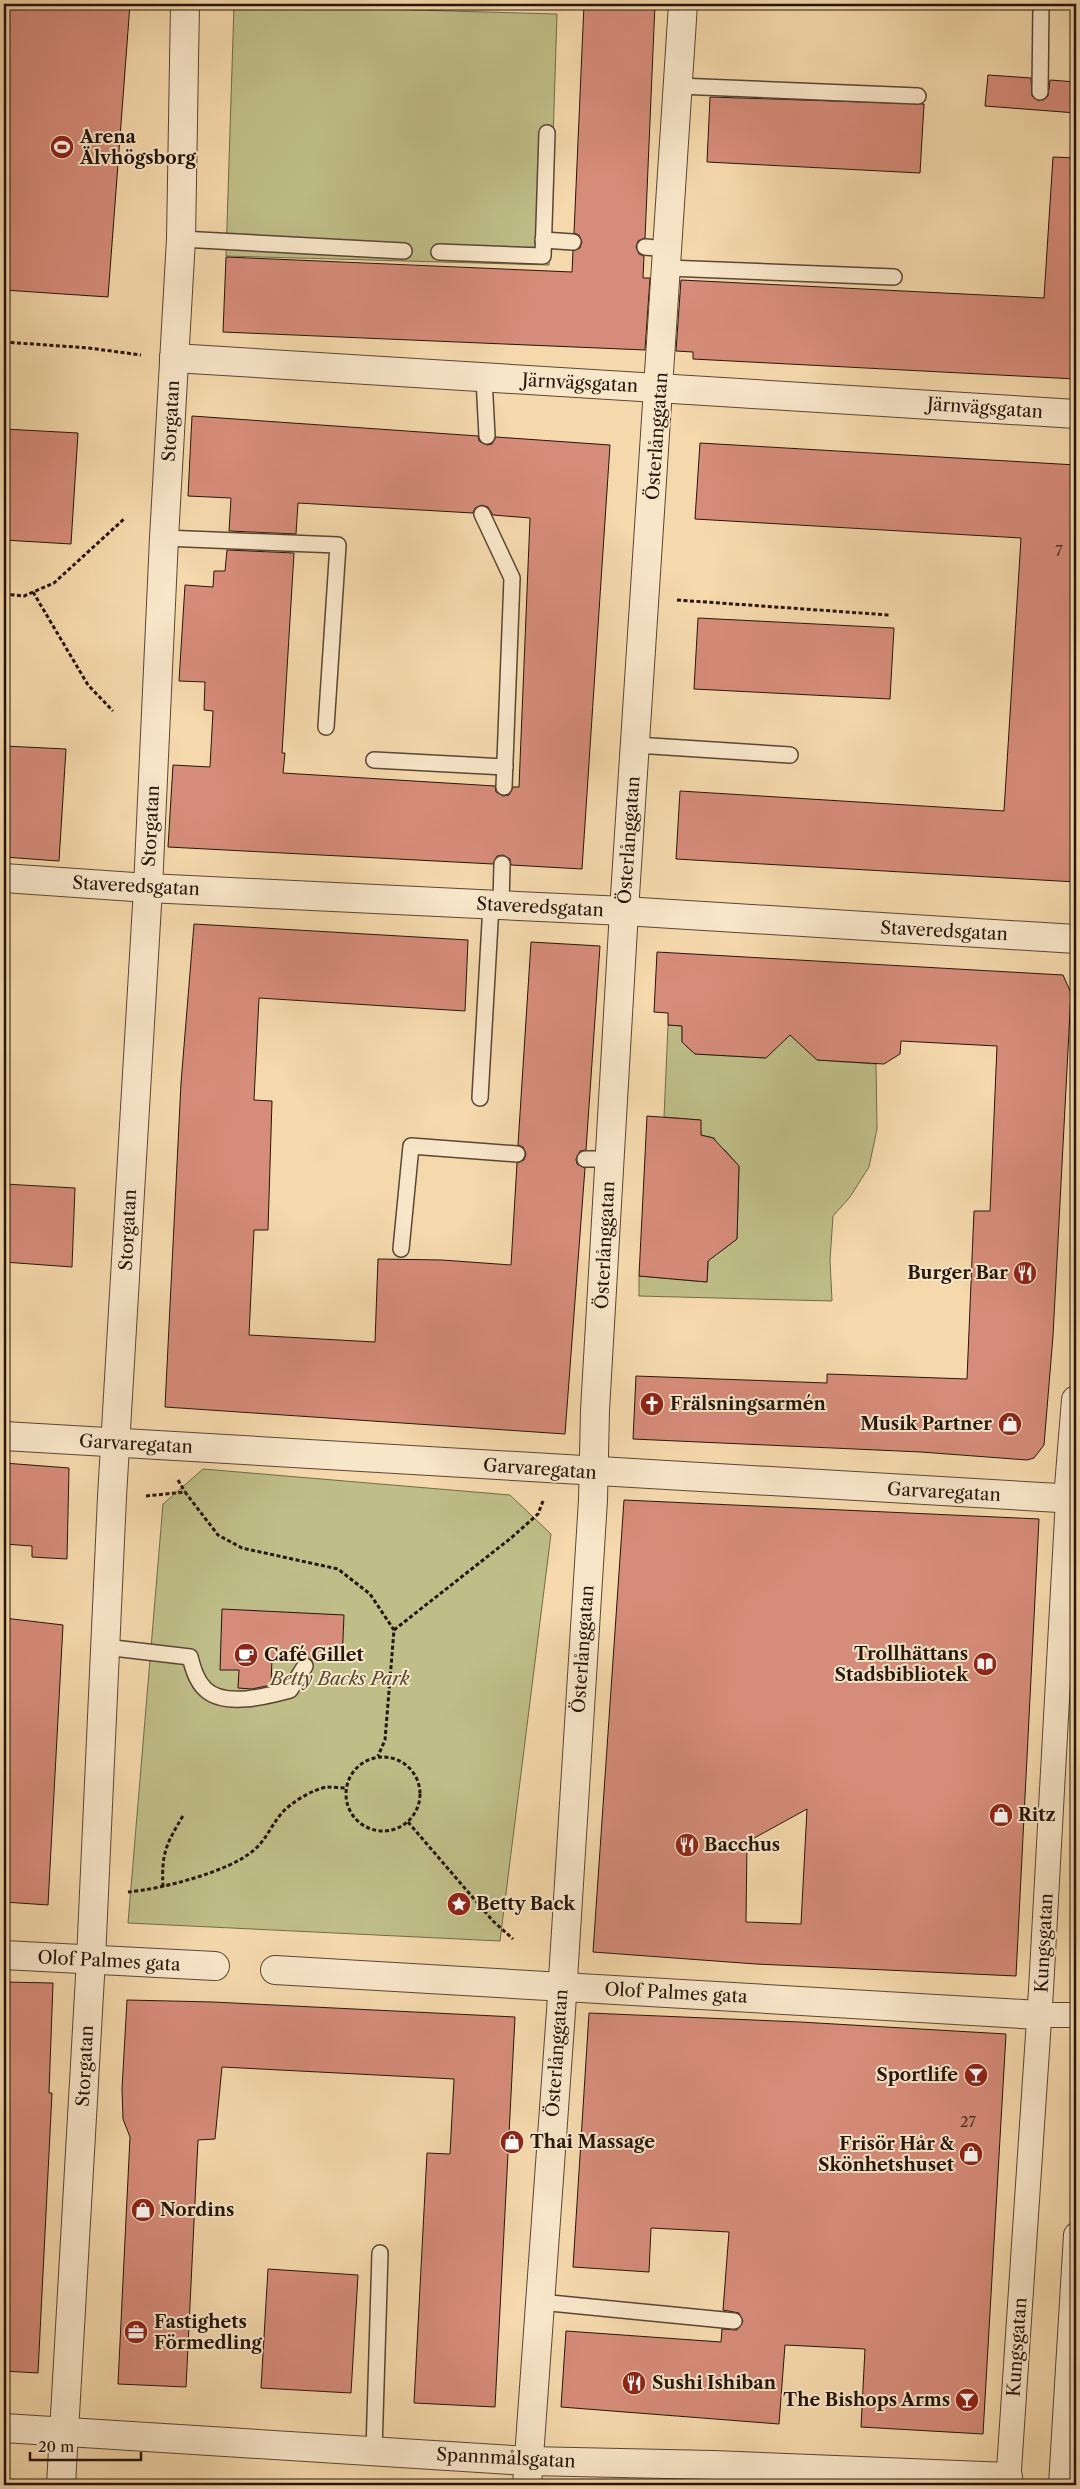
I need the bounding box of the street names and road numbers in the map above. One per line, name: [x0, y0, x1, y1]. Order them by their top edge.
street label: Järnvägsgatan: [518, 369, 639, 397]
street label: Österlånggatan: [641, 371, 672, 501]
street label: Storgatan: [158, 380, 184, 462]
street label: Järnvägsgatan: [923, 393, 1044, 423]
street label: Österlånggatan: [613, 775, 644, 905]
street label: Storgatan: [138, 785, 164, 867]
street label: Staveredsgatan: [72, 872, 200, 900]
street label: Staveredsgatan: [476, 893, 604, 921]
street label: Staveredsgatan: [880, 917, 1008, 945]
street label: Österlånggatan: [590, 1180, 619, 1310]
street label: Storgatan: [115, 1189, 141, 1271]
street label: Garvaregatan: [79, 1430, 193, 1458]
street label: Garvaregatan: [482, 1454, 598, 1484]
street label: Garvaregatan: [887, 1478, 1001, 1506]
street label: Österlånggatan: [567, 1584, 598, 1714]
street label: Kungsgatan: [1030, 1893, 1058, 1993]
street label: Olof Palmes gata: [37, 1946, 182, 1976]
street label: Olof Palmes gata: [604, 1978, 749, 2008]
street label: Österlånggatan: [541, 1988, 572, 2118]
street label: Storgatan: [72, 2025, 98, 2107]
street label: Kungsgatan: [1003, 2296, 1031, 2398]
street label: Spannmålsgatan: [436, 2443, 576, 2473]

